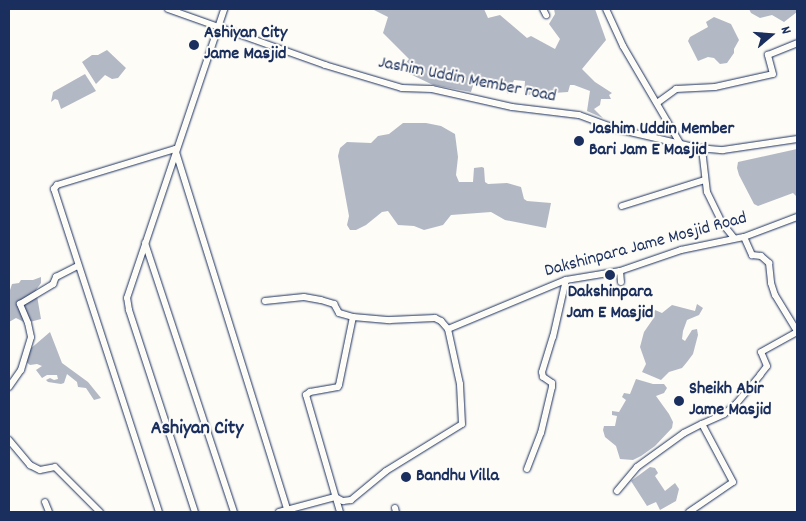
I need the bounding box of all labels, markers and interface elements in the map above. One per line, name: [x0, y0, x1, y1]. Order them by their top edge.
north arrow: [746, 10, 796, 60]
place label: Ashiyan City Jame Masjid: [204, 24, 287, 66]
text: N: [775, 24, 796, 37]
marker: Ashiyan City Jame Masjid: [188, 39, 200, 51]
street label: Jashim Uddin Member road: [376, 53, 558, 109]
place label: Jashim Uddin Member Bari Jam E Masjid: [589, 120, 734, 162]
marker: Jashim Uddin Member Bari Jam E Masjid: [573, 135, 585, 147]
street label: Dakshinpara Jame Mosjid Road: [543, 209, 749, 283]
marker: Dakshinpara Jam E Masjid: [604, 269, 616, 281]
place label: Dakshinpara Jam E Masjid: [567, 283, 653, 326]
place label: Sheikh Abir Jame Masjid: [689, 380, 771, 422]
marker: Sheikh Abir Jame Masjid: [673, 395, 685, 407]
district label: Ashiyan City: [151, 417, 243, 441]
place label: Bandhu Villa: [416, 466, 499, 488]
marker: Bandhu Villa: [400, 471, 412, 483]

